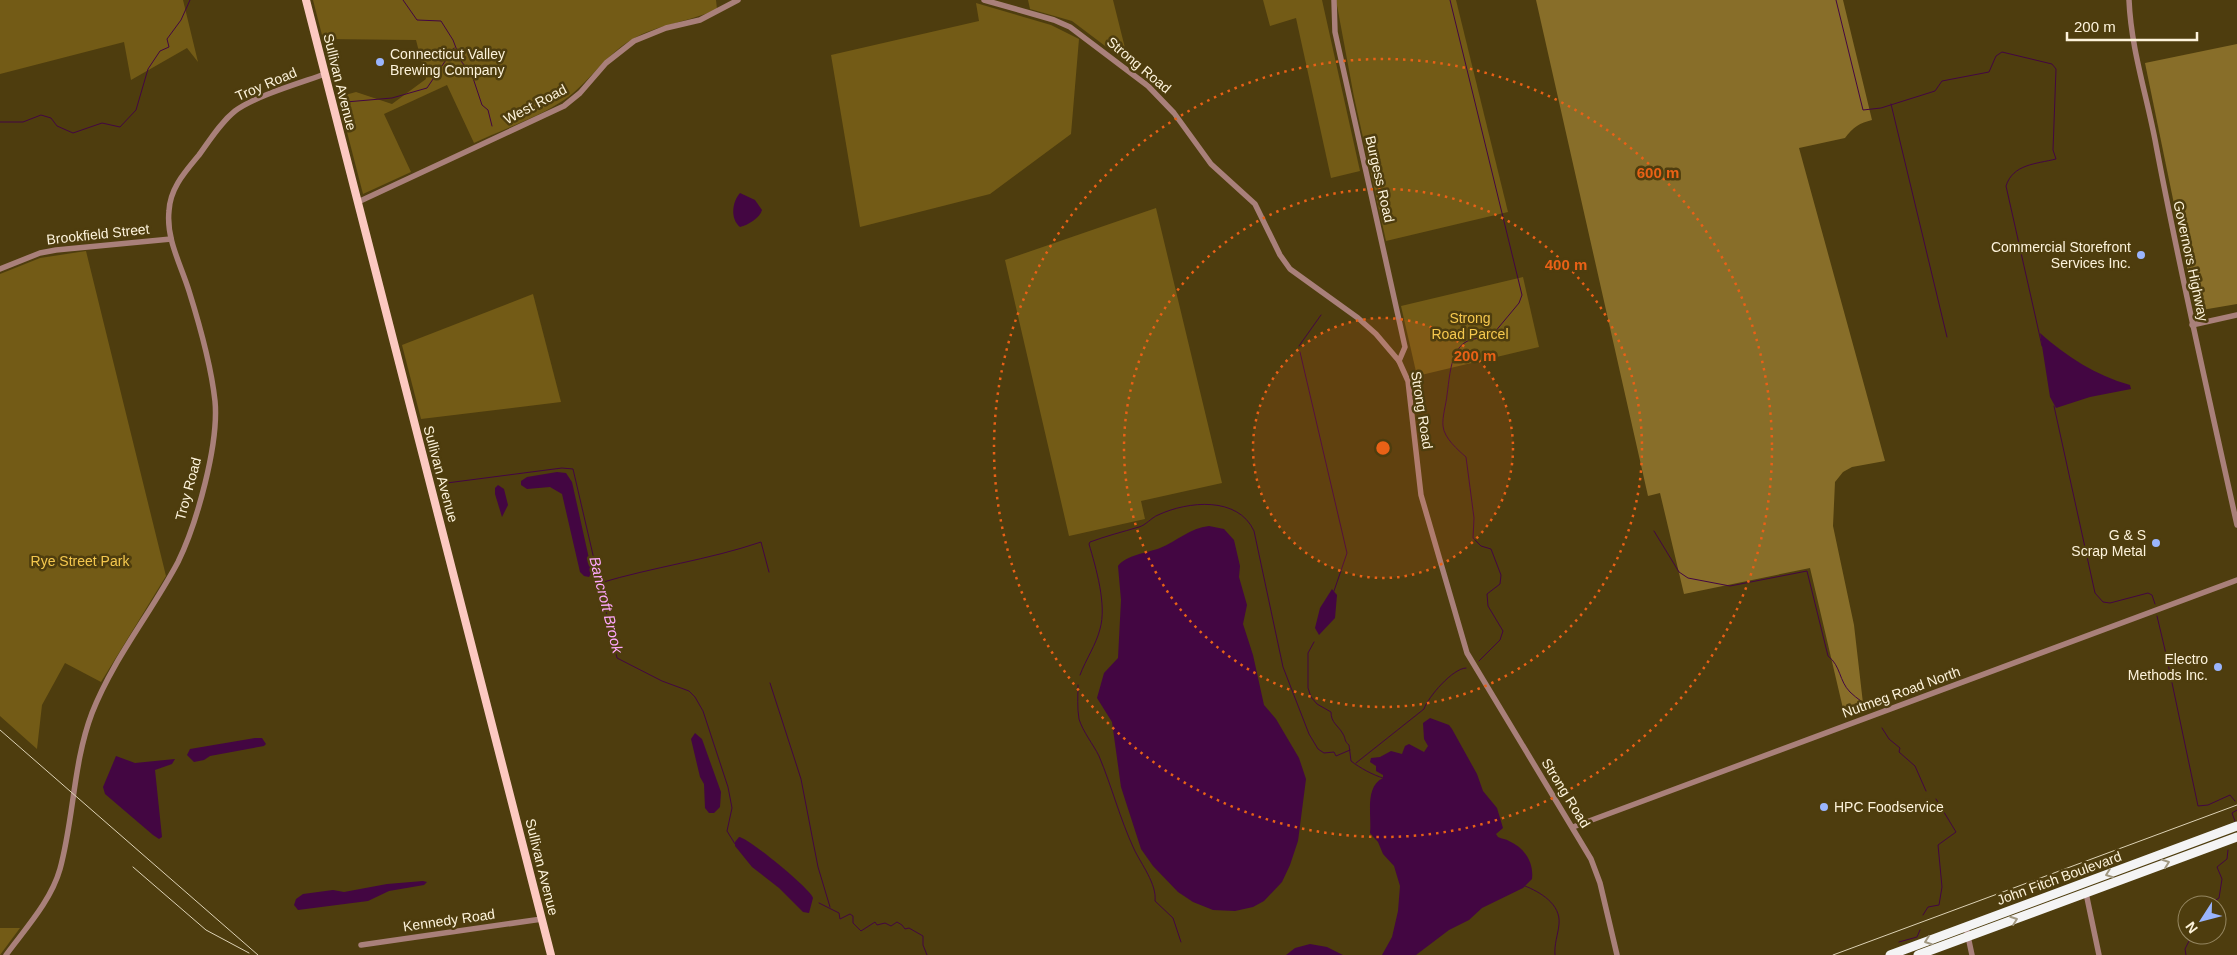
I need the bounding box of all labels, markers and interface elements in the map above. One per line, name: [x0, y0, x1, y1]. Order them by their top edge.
scale bar: [2067, 10, 2197, 42]
text: 200 m: [2074, 18, 2116, 35]
street label: Sullivan Avenue: [320, 32, 360, 132]
street label: Strong Road: [1104, 34, 1174, 96]
place label: Connecticut Valley Brewing Company: [390, 46, 505, 78]
marker: Connecticut Valley Brewing Company: [374, 56, 386, 68]
street label: Troy Road: [233, 64, 299, 104]
street label: West Road: [501, 81, 569, 127]
street label: Burgess Road: [1362, 134, 1398, 224]
text: 600 m: [1637, 164, 1679, 181]
street label: Governors Highway: [2170, 199, 2212, 323]
street label: Brookfield Street: [46, 221, 150, 247]
place label: Commercial Storefront Services Inc.: [1991, 239, 2131, 271]
marker: Commercial Storefront Services Inc.: [2135, 249, 2147, 261]
text: 400 m: [1545, 256, 1587, 273]
park label: Strong Road Parcel: [1431, 310, 1509, 342]
text: 200 m: [1454, 347, 1496, 364]
street label: Strong Road: [1408, 370, 1436, 450]
street label: Sullivan Avenue: [420, 424, 462, 524]
centre of rings: [1374, 439, 1392, 457]
street label: Troy Road: [172, 456, 204, 522]
place label: G & S Scrap Metal: [2071, 527, 2146, 559]
marker: G & S Scrap Metal: [2150, 537, 2162, 549]
park label: Rye Street Park: [31, 553, 130, 569]
water label: Bancroft Brook: [586, 555, 627, 657]
place label: Electro Methods Inc.: [2128, 651, 2208, 683]
marker: Electro Methods Inc.: [2212, 661, 2224, 673]
street label: Nutmeg Road North: [1840, 663, 1962, 721]
street label: Strong Road: [1538, 755, 1594, 831]
place label: HPC Foodservice: [1834, 799, 1944, 815]
marker: HPC Foodservice: [1818, 801, 1830, 813]
street label: Sullivan Avenue: [522, 817, 562, 917]
street label: John Fitch Boulevard: [1994, 848, 2124, 908]
one-way arrow: [2161, 859, 2170, 869]
one-way arrow: [2105, 868, 2114, 878]
north arrow: [2177, 895, 2227, 945]
street label: Kennedy Road: [402, 906, 496, 934]
one-way arrow: [2009, 916, 2018, 926]
text: N: [2182, 919, 2201, 936]
one-way arrow: [1924, 935, 1933, 945]

